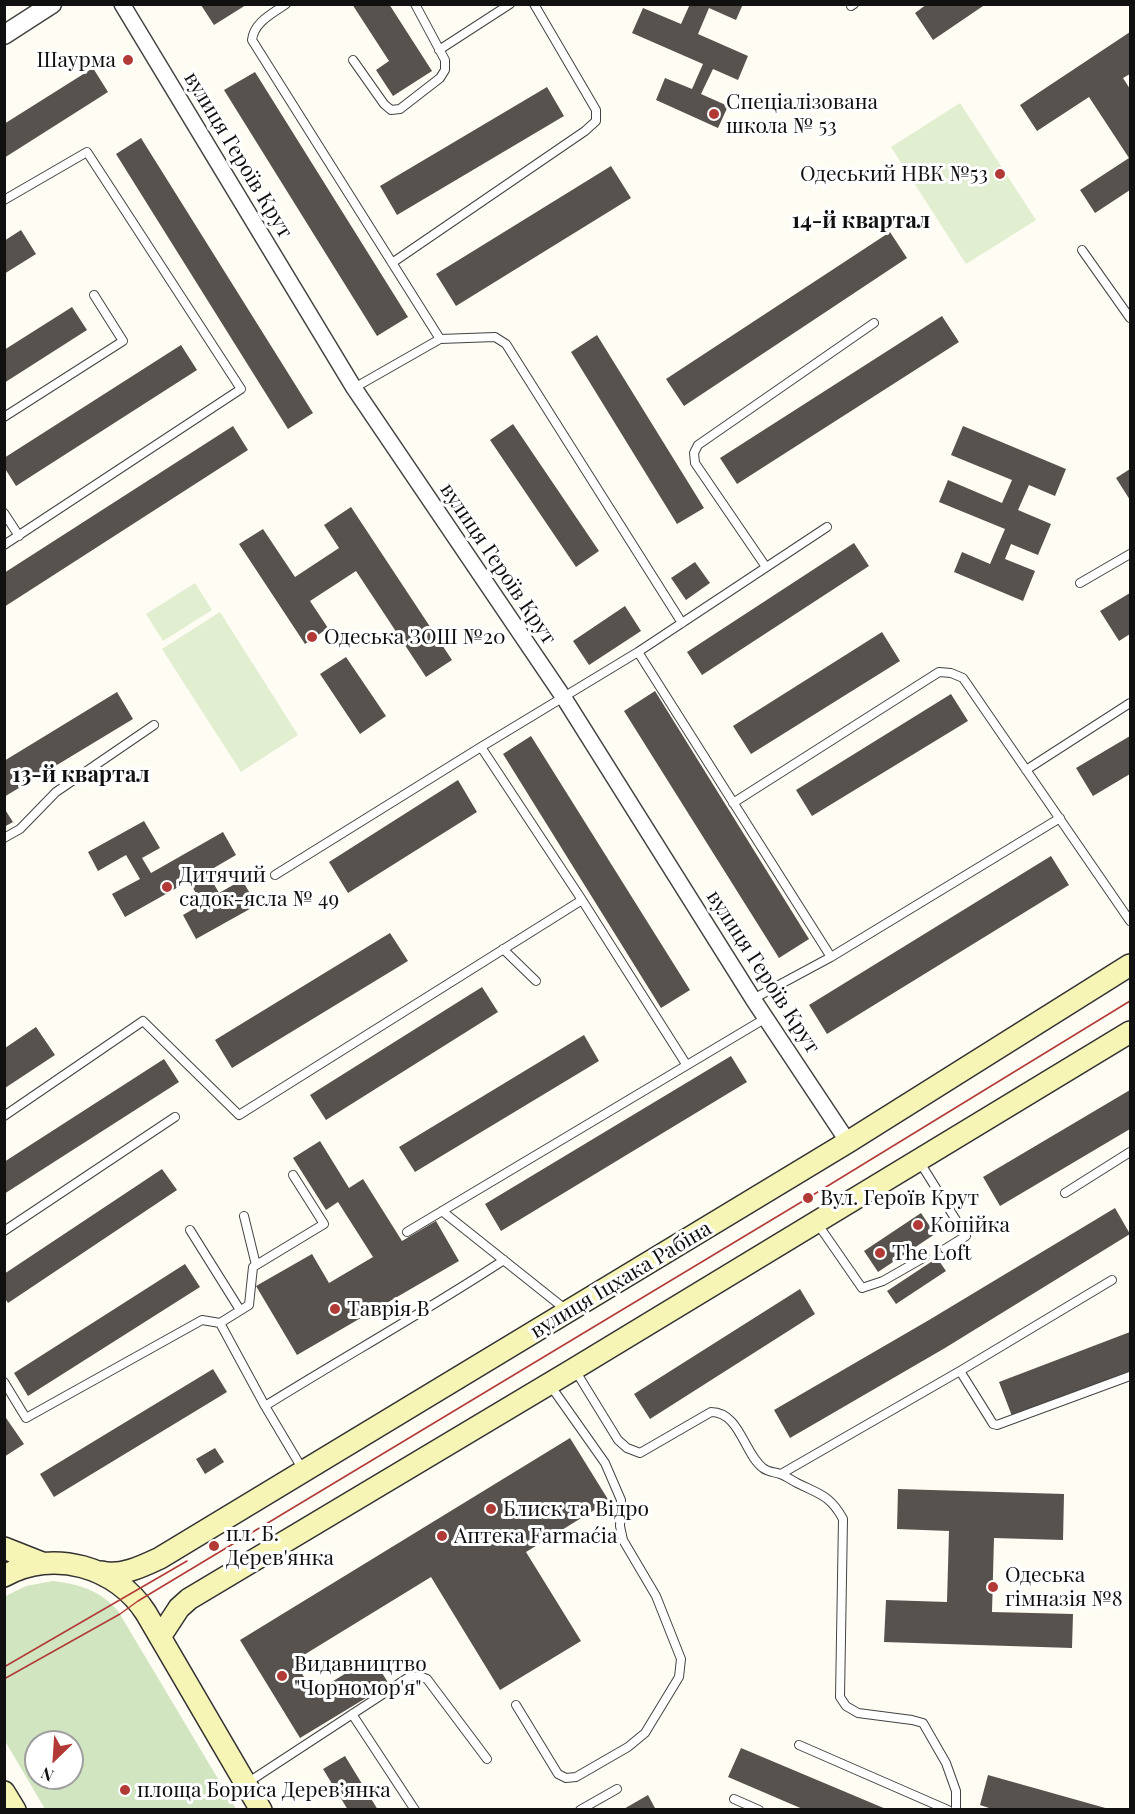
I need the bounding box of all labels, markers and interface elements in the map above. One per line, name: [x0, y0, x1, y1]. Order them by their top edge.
place label: Шаурма: [36, 47, 116, 73]
marker: Шаурма: [121, 53, 135, 67]
street label: вулиця Героїв Крут: [178, 67, 298, 243]
place label: Спеціалізована школа № 53: [726, 89, 878, 139]
marker: Спеціалізована школа № 53: [707, 107, 721, 121]
place label: Одеський НВК №53: [800, 161, 988, 187]
marker: Одеський НВК №53: [993, 167, 1007, 181]
district label: 14-й квартал: [792, 208, 930, 234]
street label: вулиця Героїв Крут: [435, 478, 561, 650]
place label: Одеська ЗОШ №20: [324, 624, 506, 650]
marker: Одеська ЗОШ №20: [305, 630, 319, 644]
district label: 13-й квартал: [12, 762, 150, 788]
place label: Дитячий садок-ясла № 49: [179, 862, 339, 912]
marker: Дитячий садок-ясла № 49: [160, 880, 174, 894]
street label: вулиця Героїв Крут: [701, 886, 825, 1058]
place label: Вул. Героїв Крут: [820, 1185, 979, 1211]
marker: Вул. Героїв Крут: [801, 1191, 815, 1205]
place label: Копійка: [930, 1212, 1010, 1238]
street label: вулиця Іцхака Рабіна: [526, 1216, 716, 1344]
marker: Копійка: [911, 1218, 925, 1232]
place label: The Loft: [892, 1240, 971, 1266]
marker: The Loft: [873, 1246, 887, 1260]
place label: Таврія В: [347, 1296, 430, 1322]
marker: Таврія В: [328, 1302, 342, 1316]
place label: Блиск та Відро: [503, 1496, 649, 1522]
marker: Блиск та Відро: [484, 1502, 498, 1516]
place label: пл. Б. Дерев'янка: [226, 1521, 334, 1571]
place label: Аптека Farmaćia: [454, 1523, 617, 1549]
marker: Аптека Farmaćia: [435, 1529, 449, 1543]
marker: пл. Б. Дерев'янка: [207, 1539, 221, 1553]
place label: Одеська гімназія №8: [1005, 1562, 1123, 1612]
marker: Одеська гімназія №8: [986, 1580, 1000, 1594]
place label: Видавництво "Чорномор'я": [294, 1651, 427, 1701]
marker: Видавництво "Чорномор'я": [275, 1669, 289, 1683]
north arrow: [24, 1730, 84, 1790]
text: N: [37, 1763, 57, 1787]
place label: площа Бориса Деревʼянка: [137, 1777, 391, 1803]
marker: площа Бориса Деревʼянка: [118, 1783, 132, 1797]

